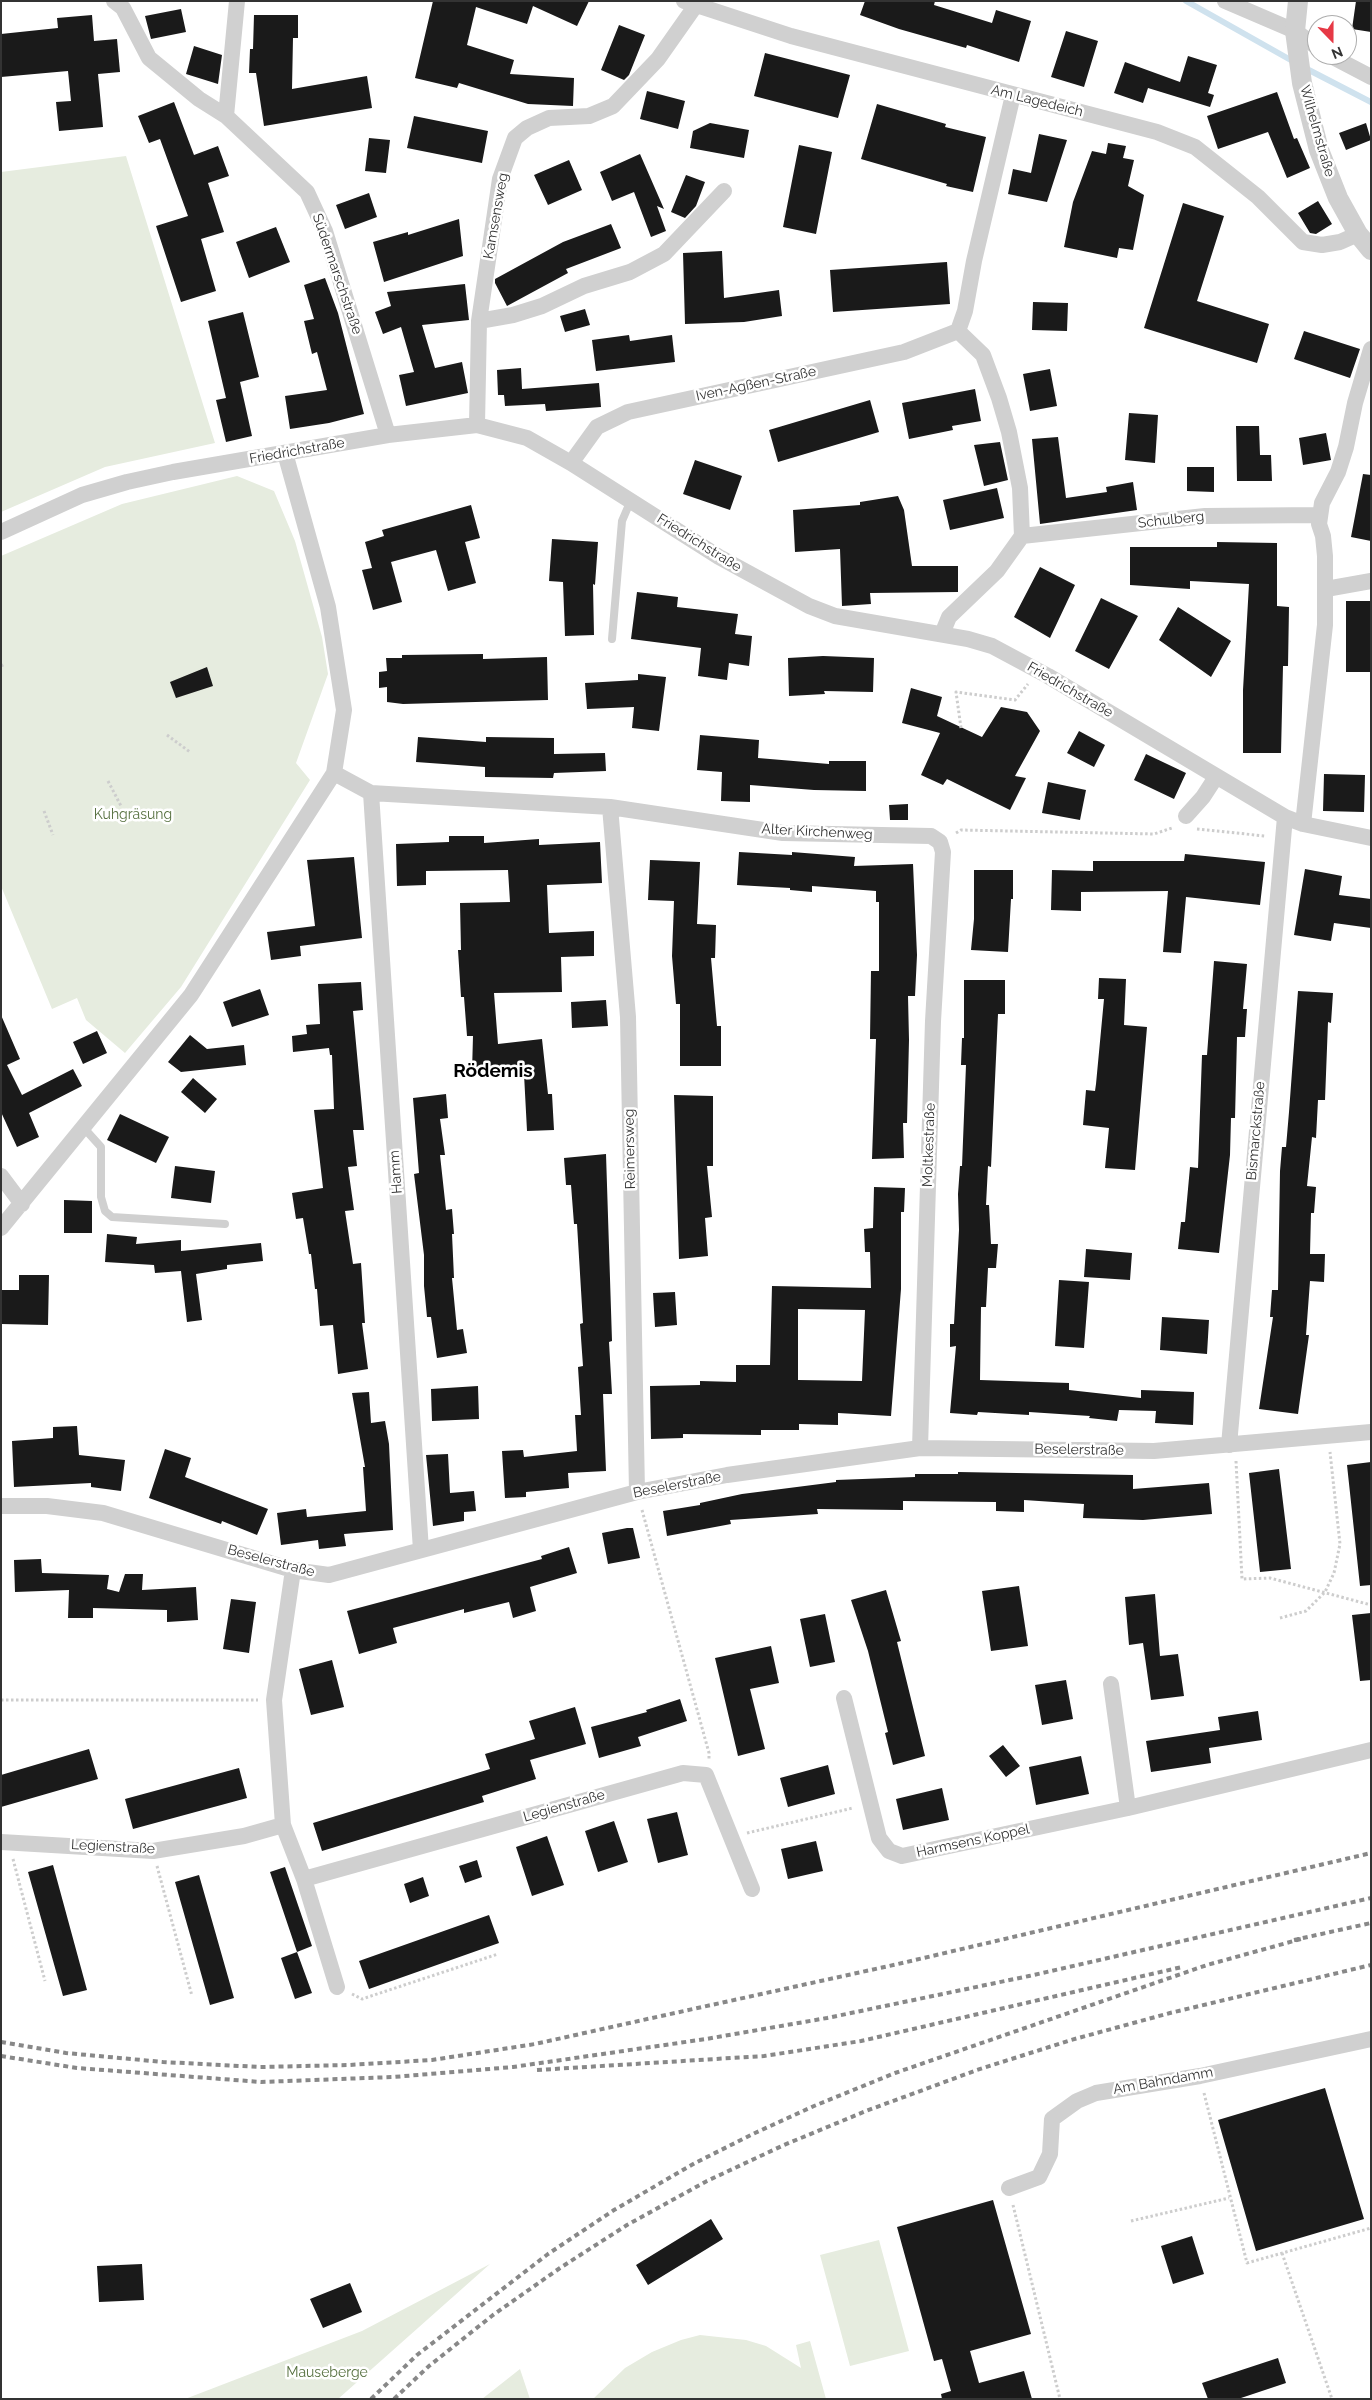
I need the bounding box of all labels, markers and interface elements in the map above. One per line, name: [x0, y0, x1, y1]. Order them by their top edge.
north arrow: [1307, 15, 1357, 65]
text: N: [1329, 44, 1345, 62]
street label: Am Lagedeich: [989, 81, 1085, 121]
street label: Wilhelmstraße: [1296, 83, 1338, 179]
street label: Kamsensweg: [480, 172, 512, 260]
street label: Südermarschstraße: [308, 211, 366, 337]
street label: Iven-Agßen-Straße: [694, 363, 818, 405]
street label: Friedrichstraße: [248, 434, 346, 468]
street label: Schulberg: [1137, 508, 1205, 532]
street label: Friedrichstraße: [654, 510, 744, 576]
street label: Friedrichstraße: [1024, 659, 1116, 721]
park label: Kuhgräsung: [94, 807, 172, 823]
street label: Alter Kirchenweg: [761, 821, 873, 843]
district label: Rödemis: [453, 1060, 533, 1082]
street label: Bismarckstraße: [1243, 1081, 1269, 1181]
street label: Moltkestraße: [919, 1103, 939, 1187]
street label: Reimersweg: [621, 1108, 639, 1190]
street label: Hamm: [386, 1150, 406, 1194]
street label: Beselerstraße: [1034, 1441, 1124, 1459]
street label: Beselerstraße: [632, 1468, 722, 1502]
street label: Beselerstraße: [226, 1541, 316, 1581]
street label: Legienstraße: [521, 1786, 607, 1826]
street label: Harmsens Koppel: [915, 1821, 1031, 1861]
street label: Legienstraße: [71, 1836, 155, 1858]
street label: Am Bahndamm: [1112, 2064, 1214, 2098]
park label: Mauseberge: [286, 2365, 368, 2381]

